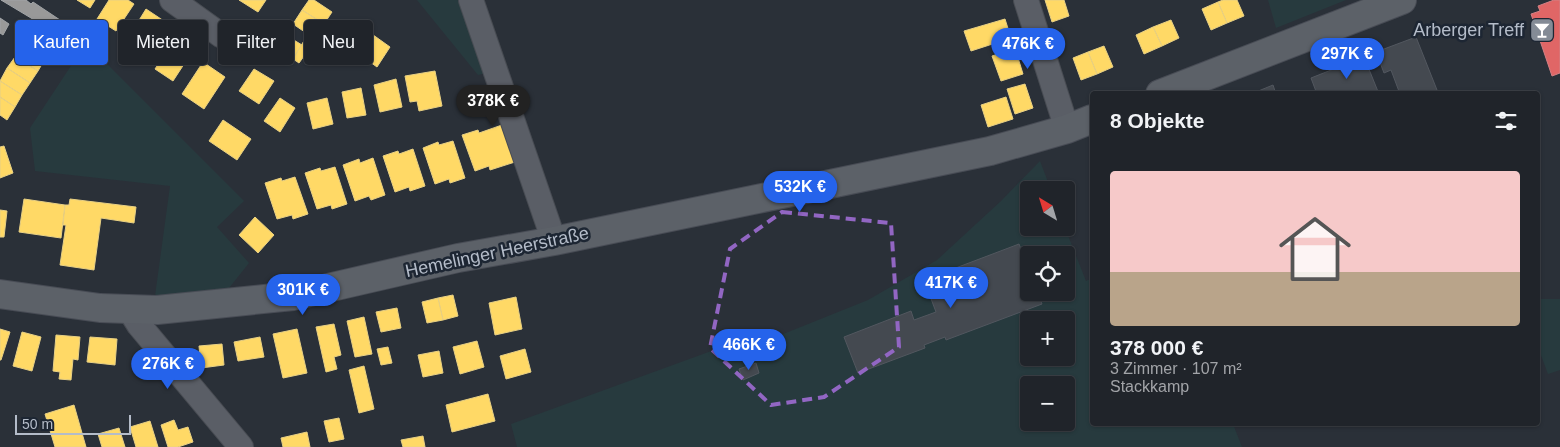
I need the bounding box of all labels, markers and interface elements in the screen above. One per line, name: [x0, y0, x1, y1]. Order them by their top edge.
bar icon: Arberger Treff: [1529, 17, 1555, 43]
chip: Kaufen: [15, 20, 108, 65]
chip: Mieten: [118, 20, 208, 65]
chip: Filter: [218, 20, 294, 65]
chip: Neu: [304, 20, 373, 65]
place label: Arberger Treff: [1413, 20, 1525, 40]
pin: 476K €: [987, 28, 1069, 70]
text: 476K €: [1002, 35, 1054, 52]
pin: 297K €: [1306, 38, 1388, 80]
text: 297K €: [1321, 45, 1373, 62]
pin: 378K €: [452, 84, 534, 127]
text: 378K €: [467, 92, 519, 109]
icon: filters: [1492, 107, 1520, 135]
text: 8 Objekte: [1110, 109, 1205, 132]
pin: 532K €: [759, 170, 841, 213]
text: 532K €: [774, 178, 826, 195]
north arrow: [1020, 181, 1075, 236]
map controls: [1020, 181, 1075, 431]
icon: home: [1270, 204, 1360, 294]
street label: Hemelinger Heerstraße: [403, 223, 591, 281]
button: locate: [1020, 246, 1075, 301]
pin: 417K €: [910, 266, 992, 309]
pin: 301K €: [262, 274, 344, 316]
text: 417K €: [925, 274, 977, 291]
text: 301K €: [277, 281, 329, 298]
button: +: [1020, 311, 1075, 366]
pin: 466K €: [708, 328, 790, 371]
text: 466K €: [723, 336, 775, 353]
text: 378 000 €: [1110, 336, 1203, 359]
pin: 276K €: [127, 348, 209, 390]
text: 276K €: [142, 355, 194, 372]
text: 3 Zimmer · 107 m²: [1110, 360, 1242, 377]
button: −: [1020, 376, 1075, 431]
text: Stackkamp: [1110, 378, 1189, 395]
scale bar: [15, 412, 131, 435]
text: 50 m: [22, 416, 53, 432]

